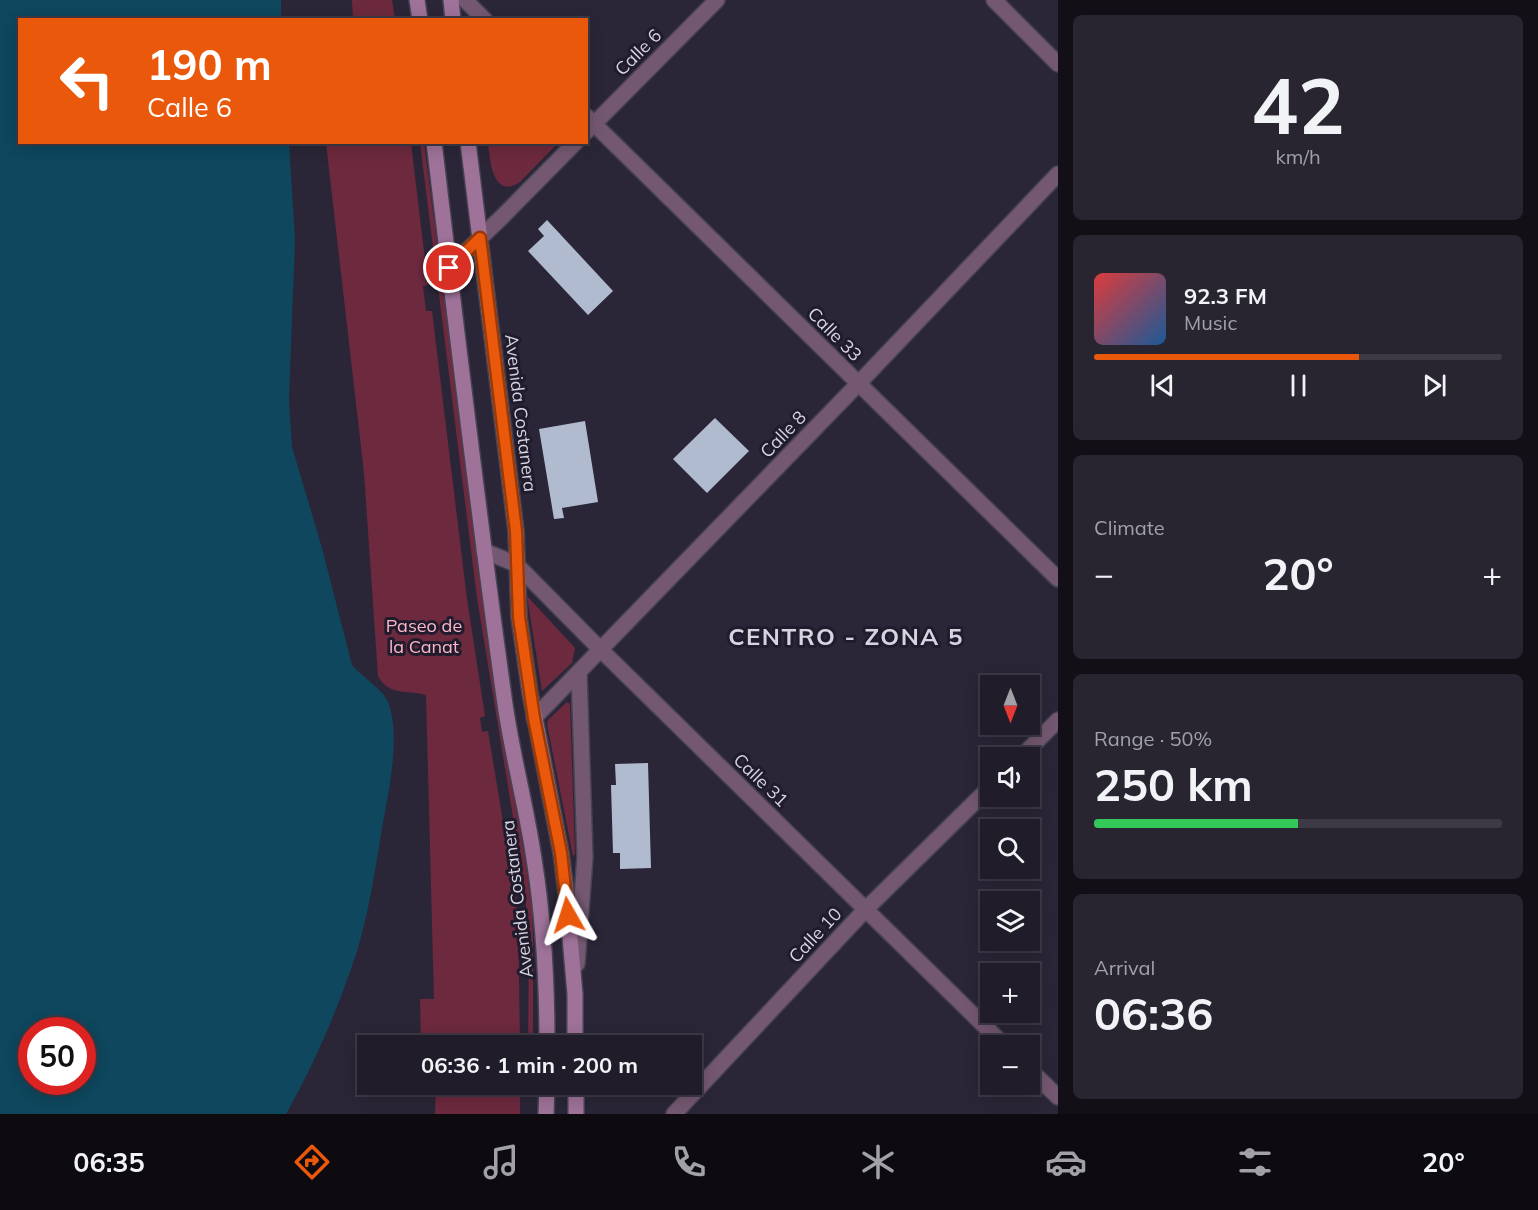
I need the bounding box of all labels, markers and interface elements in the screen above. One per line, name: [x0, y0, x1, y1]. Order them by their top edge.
street label: Calle 6: [610, 24, 666, 80]
text: 190 m: [147, 38, 272, 91]
icon: left: [48, 42, 126, 120]
text: 42: [1251, 56, 1345, 154]
text: Calle 6: [147, 90, 232, 124]
text: km/h: [1275, 144, 1321, 169]
pin: [423, 242, 474, 293]
icon: arrive: [432, 251, 465, 284]
text: 92.3 FM: [1184, 282, 1267, 310]
street label: Calle 33: [803, 302, 867, 366]
text: Music: [1184, 310, 1237, 335]
street label: Avenida Costanera: [500, 333, 542, 493]
icon: previous: [1146, 369, 1179, 402]
icon: pause: [1282, 369, 1315, 402]
icon: next: [1418, 369, 1451, 402]
street label: Calle 8: [755, 406, 811, 462]
text: Climate: [1094, 515, 1165, 540]
text: 20°: [1262, 545, 1334, 601]
text: −: [1094, 553, 1114, 594]
text: +: [1482, 553, 1502, 594]
park label: Paseo de la Canat: [386, 614, 462, 658]
district label: CENTRO - ZONA 5: [728, 621, 964, 651]
north arrow: [980, 675, 1040, 735]
map controls: [980, 675, 1040, 1095]
text: Range · 50%: [1094, 726, 1212, 751]
button: sound: [980, 747, 1040, 807]
street label: Calle 31: [729, 748, 793, 812]
text: 250 km: [1094, 756, 1253, 812]
street label: Avenida Costanera: [496, 819, 538, 979]
button: search: [980, 819, 1040, 879]
position arrow: [536, 883, 600, 947]
button: layers: [980, 891, 1040, 951]
street label: Calle 10: [784, 902, 846, 968]
text: Arrival: [1094, 955, 1155, 980]
button: +: [980, 963, 1040, 1023]
text: 06:36: [1094, 985, 1213, 1041]
speed limit sign: 50: [18, 1017, 96, 1095]
button: −: [980, 1035, 1040, 1095]
text: 06:36 · 1 min · 200 m: [421, 1051, 638, 1079]
icon: directions: [291, 1141, 333, 1183]
icon: music: [480, 1141, 522, 1183]
icon: phone: [668, 1141, 710, 1183]
icon: climate: [857, 1141, 899, 1183]
icon: car: [1045, 1141, 1087, 1183]
icon: filters: [1234, 1141, 1276, 1183]
text: 06:35: [73, 1145, 145, 1179]
text: 20°: [1422, 1145, 1465, 1179]

